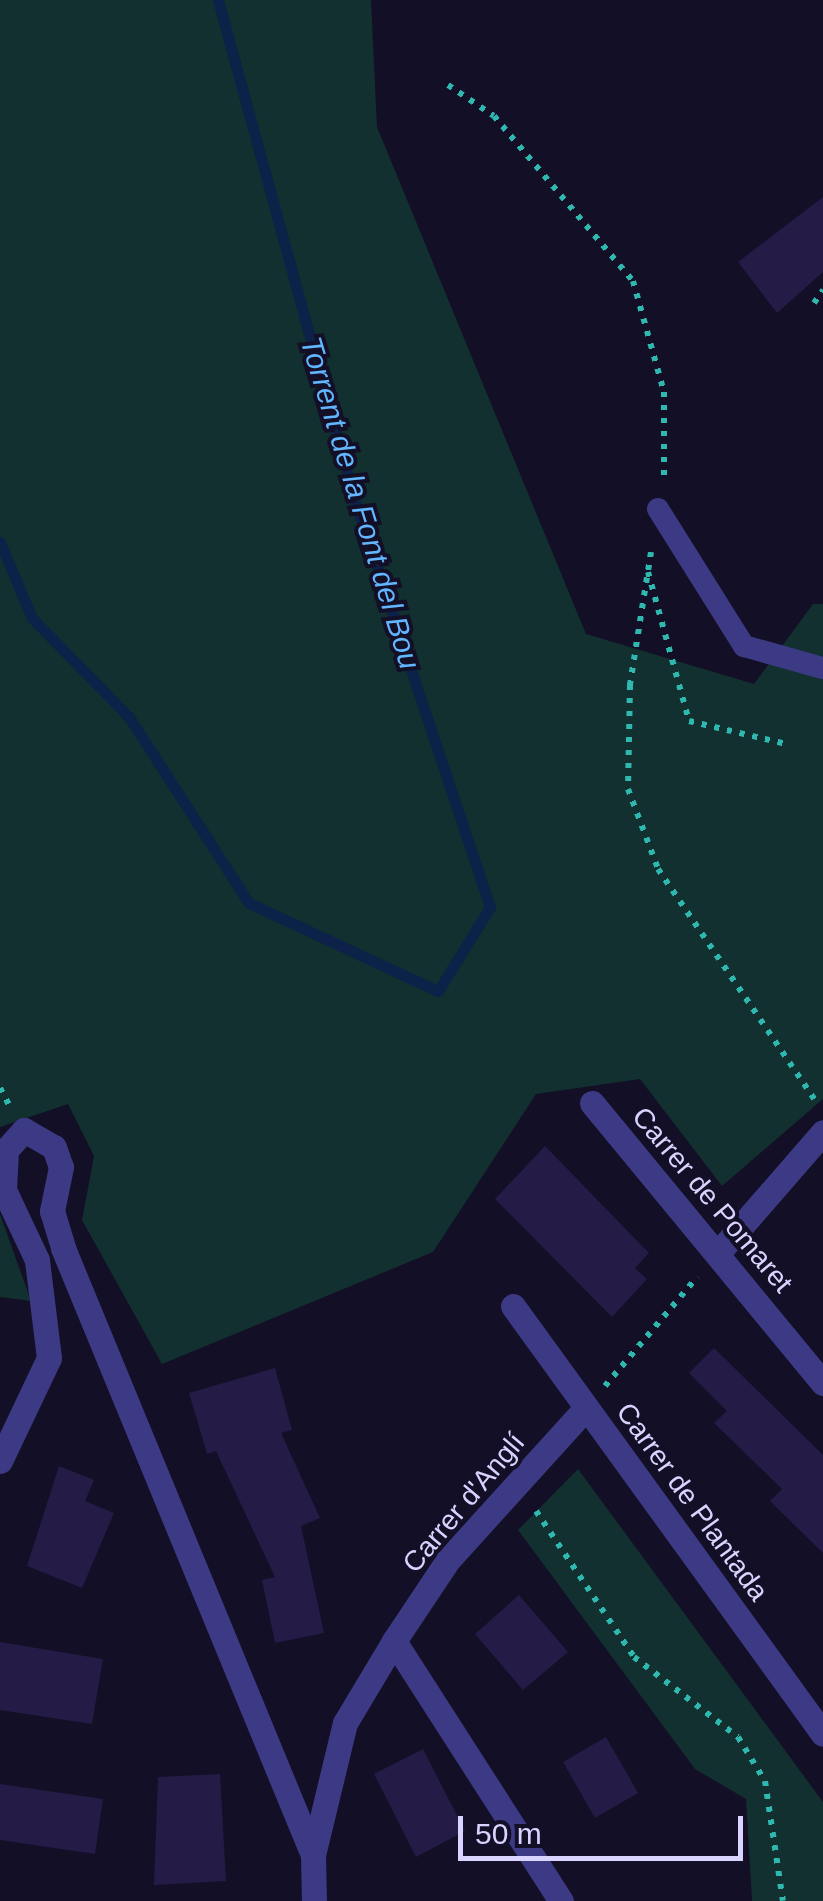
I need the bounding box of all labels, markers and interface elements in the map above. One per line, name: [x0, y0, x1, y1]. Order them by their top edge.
water label: Torrent de la Font del Bou: [292, 332, 428, 674]
street label: Carrer de Pomaret: [625, 1100, 799, 1300]
street label: Carrer de Plantada: [609, 1396, 775, 1608]
street label: Carrer d'Anglí: [396, 1426, 532, 1580]
scale bar: [463, 1796, 748, 1858]
text: 50 m: [475, 1817, 542, 1850]

